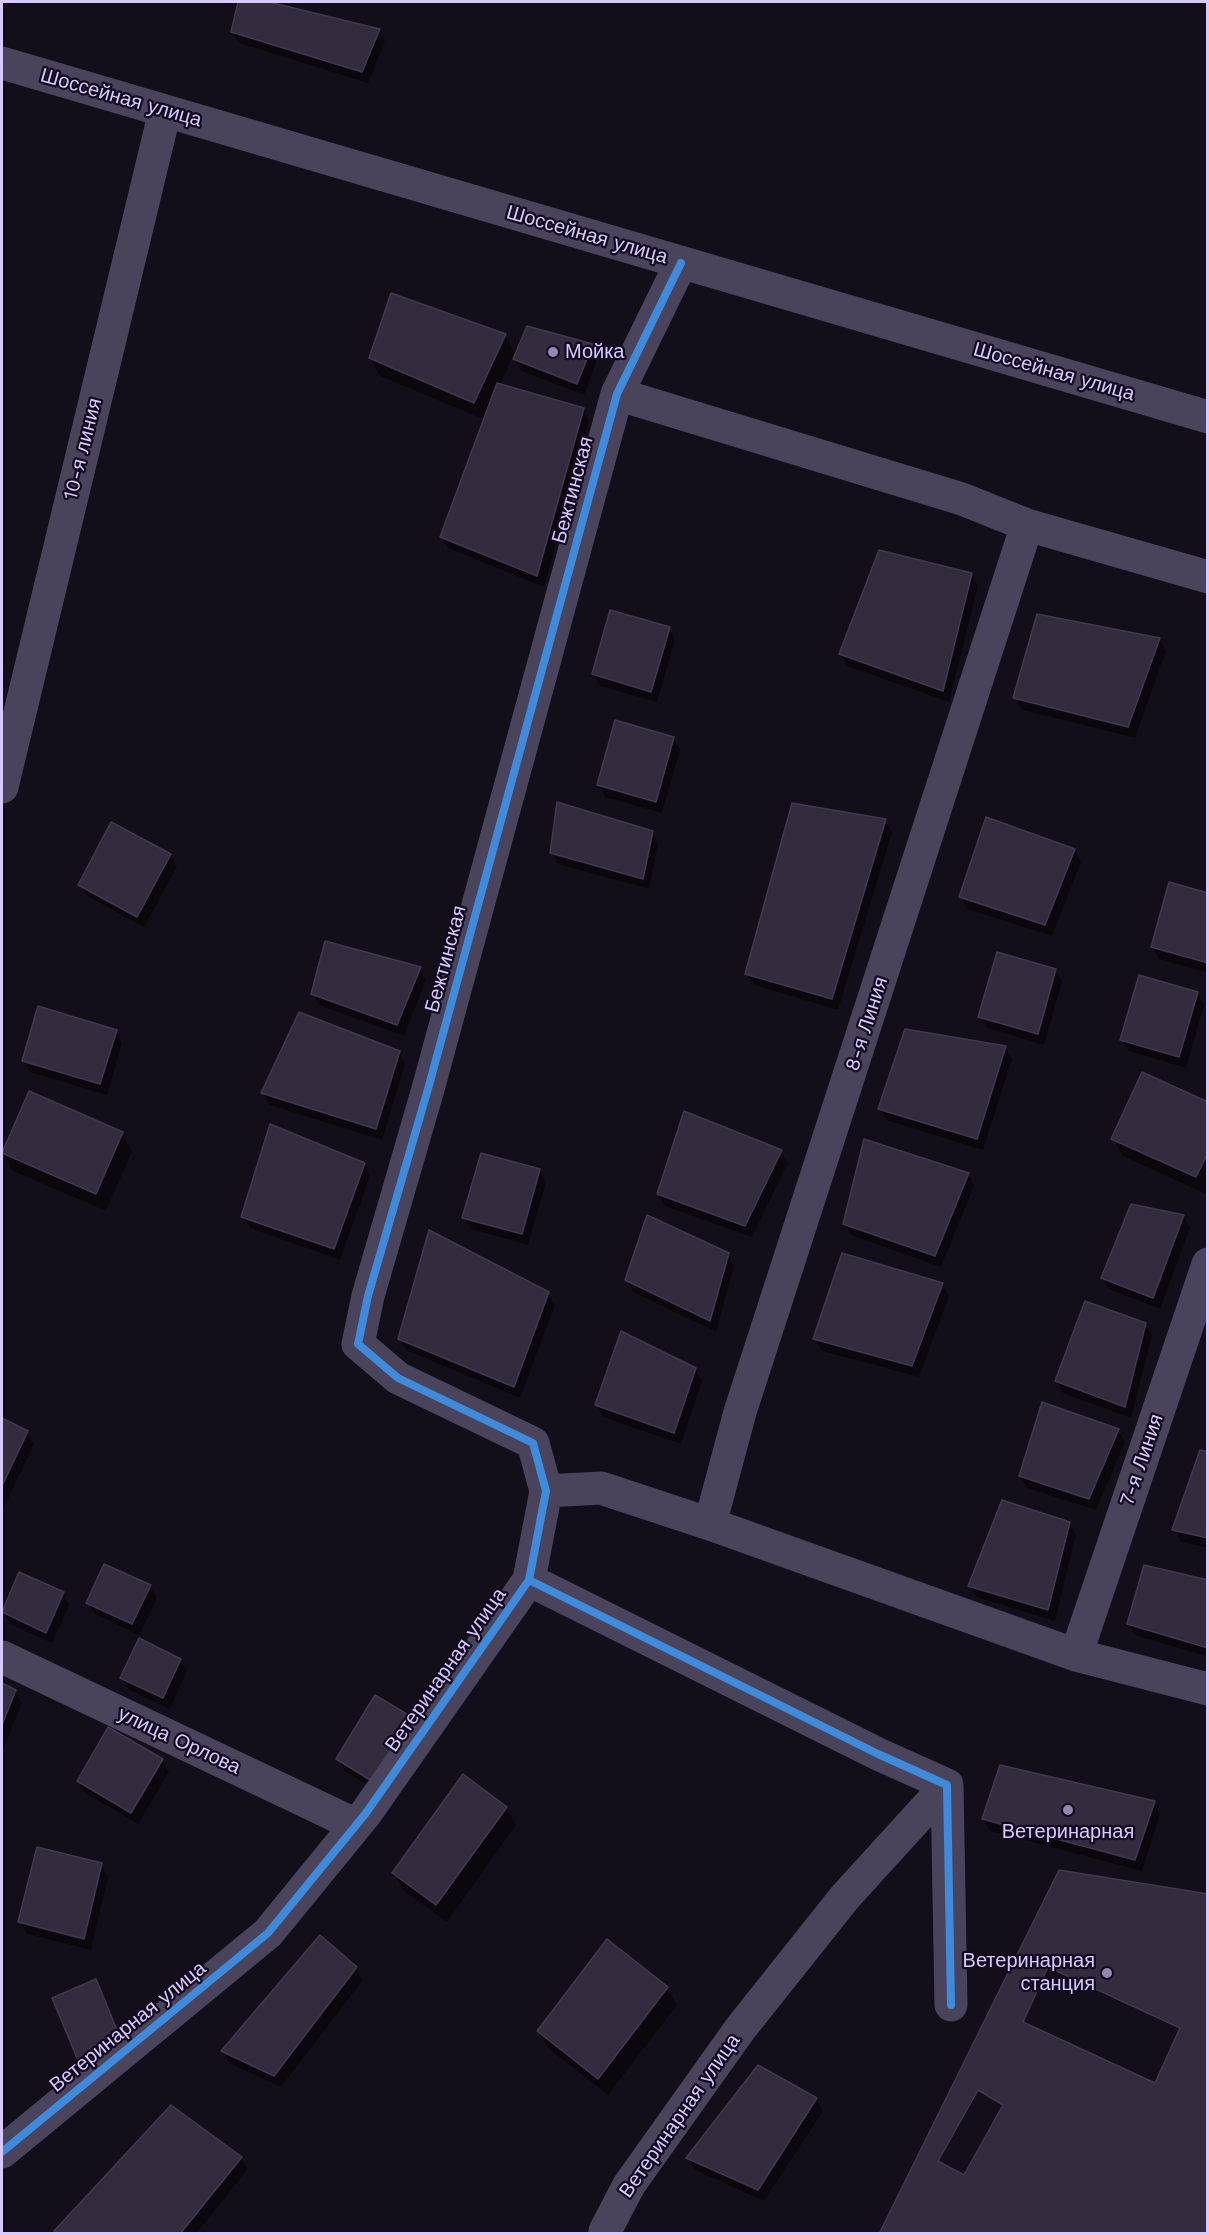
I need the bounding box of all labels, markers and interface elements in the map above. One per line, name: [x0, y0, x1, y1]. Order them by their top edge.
street label: Шоссейная улица: [38, 64, 204, 132]
street label: Шоссейная улица: [504, 201, 670, 269]
street label: Шоссейная улица: [971, 338, 1137, 406]
place label: Мойка: [565, 340, 624, 364]
marker: Мойка: [546, 345, 560, 359]
street label: 10-я линия: [59, 396, 107, 502]
street label: Бежтинская: [547, 434, 599, 546]
street label: Бежтинская: [420, 903, 472, 1015]
street label: 8-я Линия: [841, 974, 893, 1074]
street label: 7-я Линия: [1115, 1411, 1169, 1509]
street label: Ветеринарная улица: [380, 1584, 512, 1756]
street label: улица Орлова: [114, 1702, 244, 1780]
marker: Ветеринарная: [1061, 1803, 1075, 1817]
place label: Ветеринарная: [1002, 1820, 1134, 1844]
place label: Ветеринарная станция: [963, 1949, 1095, 1996]
street label: Ветеринарная улица: [45, 1957, 211, 2097]
marker: Ветеринарная станция: [1100, 1966, 1114, 1980]
street label: Ветеринарная улица: [614, 2030, 746, 2202]

